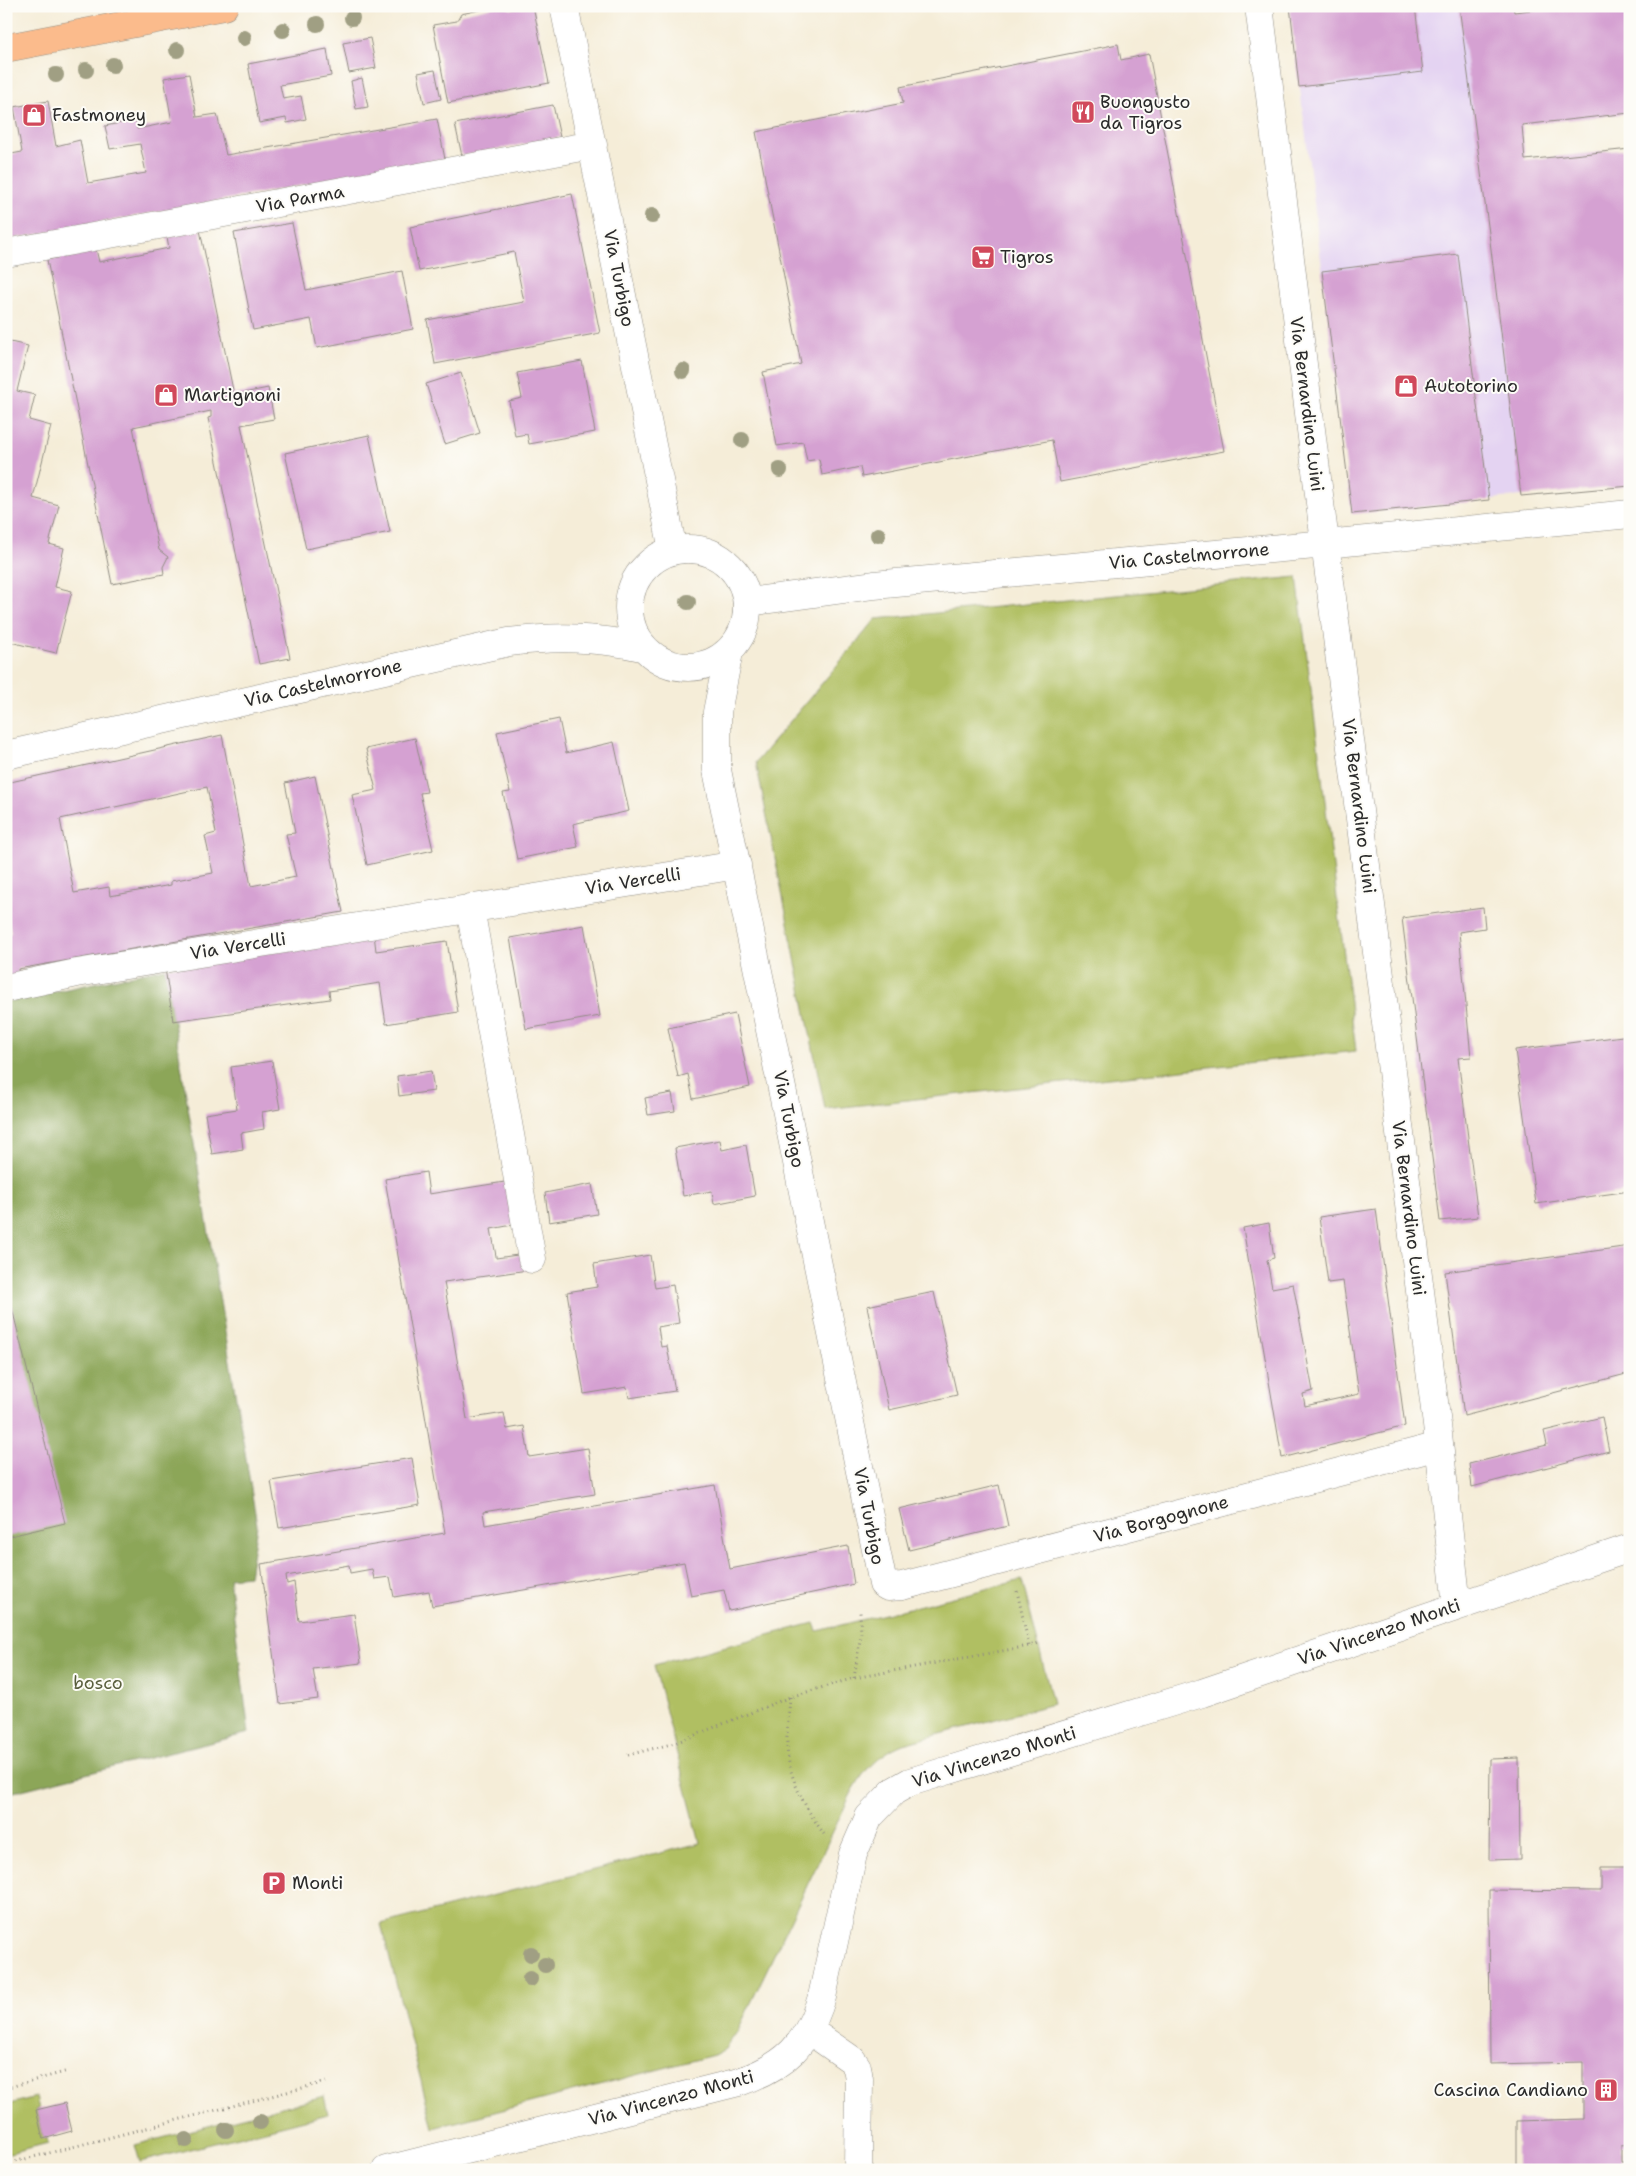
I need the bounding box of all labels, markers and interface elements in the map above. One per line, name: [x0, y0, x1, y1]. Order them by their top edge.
place label: Buongusto da Tigros: [1100, 90, 1190, 135]
restaurant icon: Buongusto da Tigros: [1070, 99, 1096, 125]
shop icon: Fastmoney: [21, 102, 47, 128]
place label: Fastmoney: [52, 103, 146, 127]
street label: Via Parma: [254, 179, 346, 219]
street label: Via Turbigo: [598, 227, 640, 329]
supermarket icon: Tigros: [970, 244, 996, 270]
place label: Tigros: [1000, 245, 1054, 269]
street label: Via Bernardino Luini: [1284, 315, 1330, 493]
shop icon: Autotorino: [1393, 373, 1419, 399]
place label: Autotorino: [1424, 374, 1518, 398]
shop icon: Martignoni: [153, 382, 179, 408]
place label: Martignoni: [184, 383, 281, 407]
street label: Via Castelmorrone: [1108, 537, 1270, 575]
street label: Via Castelmorrone: [242, 653, 404, 713]
street label: Via Bernardino Luini: [1336, 717, 1382, 895]
street label: Via Vercelli: [583, 862, 683, 900]
street label: Via Vercelli: [188, 927, 288, 965]
street label: Via Turbigo: [768, 1068, 810, 1170]
street label: Via Bernardino Luini: [1386, 1119, 1432, 1297]
street label: Via Turbigo: [848, 1465, 890, 1567]
street label: Via Borgognone: [1091, 1489, 1231, 1549]
street label: Via Vincenzo Monti: [1294, 1593, 1464, 1671]
park label: bosco: [73, 1671, 123, 1695]
street label: Via Vincenzo Monti: [909, 1721, 1079, 1793]
parking icon: Monti: [261, 1870, 287, 1896]
place label: Monti: [292, 1871, 343, 1895]
street label: Via Vincenzo Monti: [586, 2064, 756, 2132]
building icon: Cascina Candiano: [1593, 2077, 1619, 2103]
place label: Cascina Candiano: [1434, 2078, 1588, 2102]

